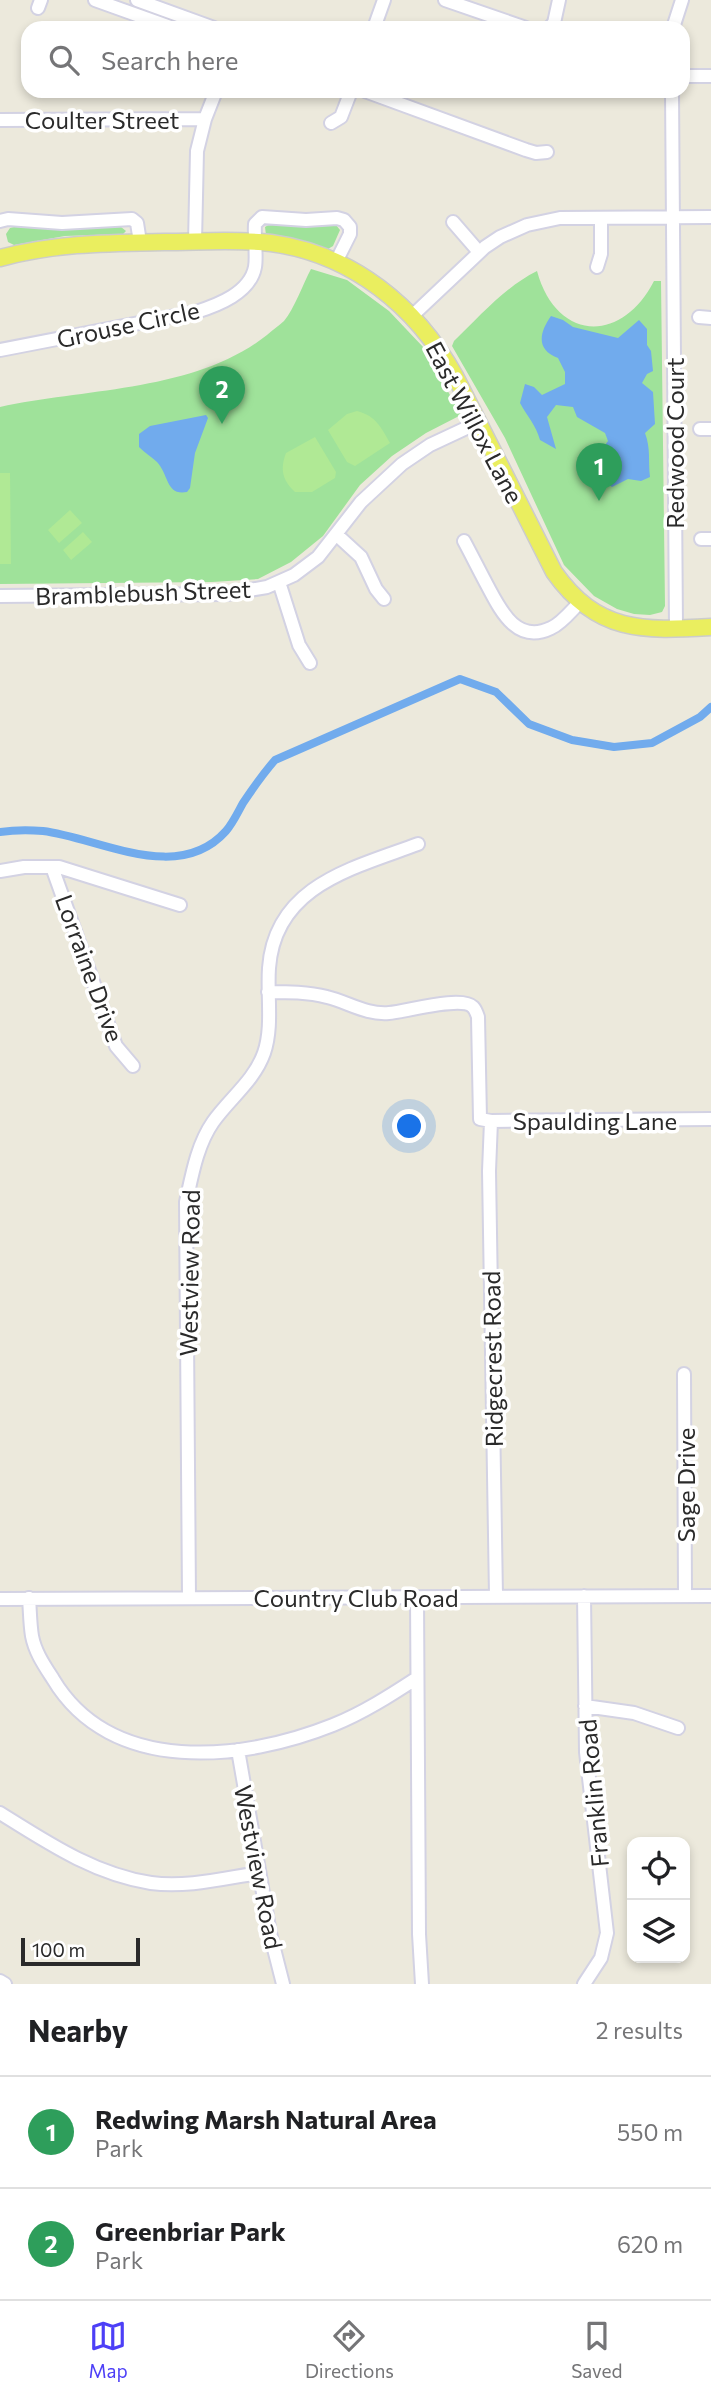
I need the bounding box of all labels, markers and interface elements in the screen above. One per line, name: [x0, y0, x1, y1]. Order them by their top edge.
search box: [21, 21, 690, 98]
icon: search: [45, 41, 83, 79]
text: Search here: [101, 44, 239, 75]
street label: Coulter Street: [25, 105, 179, 134]
street label: Grouse Circle: [54, 295, 202, 353]
street label: East Willox Lane: [420, 336, 530, 508]
street label: Redwood Court: [660, 357, 689, 529]
pin: 2: [199, 366, 245, 424]
pin: 1: [576, 443, 622, 501]
street label: Bramblebush Street: [35, 574, 252, 610]
street label: Lorraine Drive: [50, 890, 130, 1046]
street label: Spaulding Lane: [513, 1106, 677, 1135]
your location: [392, 1109, 426, 1143]
street label: Westview Road: [173, 1189, 205, 1357]
street label: Ridgecrest Road: [476, 1270, 508, 1448]
street label: Sage Drive: [671, 1428, 700, 1542]
street label: Country Club Road: [253, 1583, 459, 1612]
street label: Franklin Road: [572, 1718, 614, 1868]
street label: Westview Road: [229, 1782, 289, 1952]
map controls: [627, 1837, 690, 1963]
button: locate: [627, 1837, 690, 1900]
button: layers: [627, 1900, 690, 1963]
scale bar: [21, 1935, 140, 1967]
text: 100 m: [32, 1938, 85, 1961]
text: Nearby: [28, 2011, 128, 2048]
text: 2 results: [596, 2016, 683, 2044]
text: Redwing Marsh Natural Area: [95, 2103, 437, 2134]
text: 1: [46, 2118, 56, 2146]
text: 550 m: [617, 2118, 683, 2146]
text: Park: [95, 2134, 143, 2162]
text: Greenbriar Park: [95, 2215, 286, 2246]
text: 2: [44, 2230, 58, 2258]
text: 620 m: [617, 2230, 683, 2258]
text: Park: [95, 2246, 143, 2274]
tab: Map: [89, 2317, 128, 2382]
tab: Directions: [305, 2317, 394, 2382]
tab: Saved: [571, 2317, 622, 2382]

